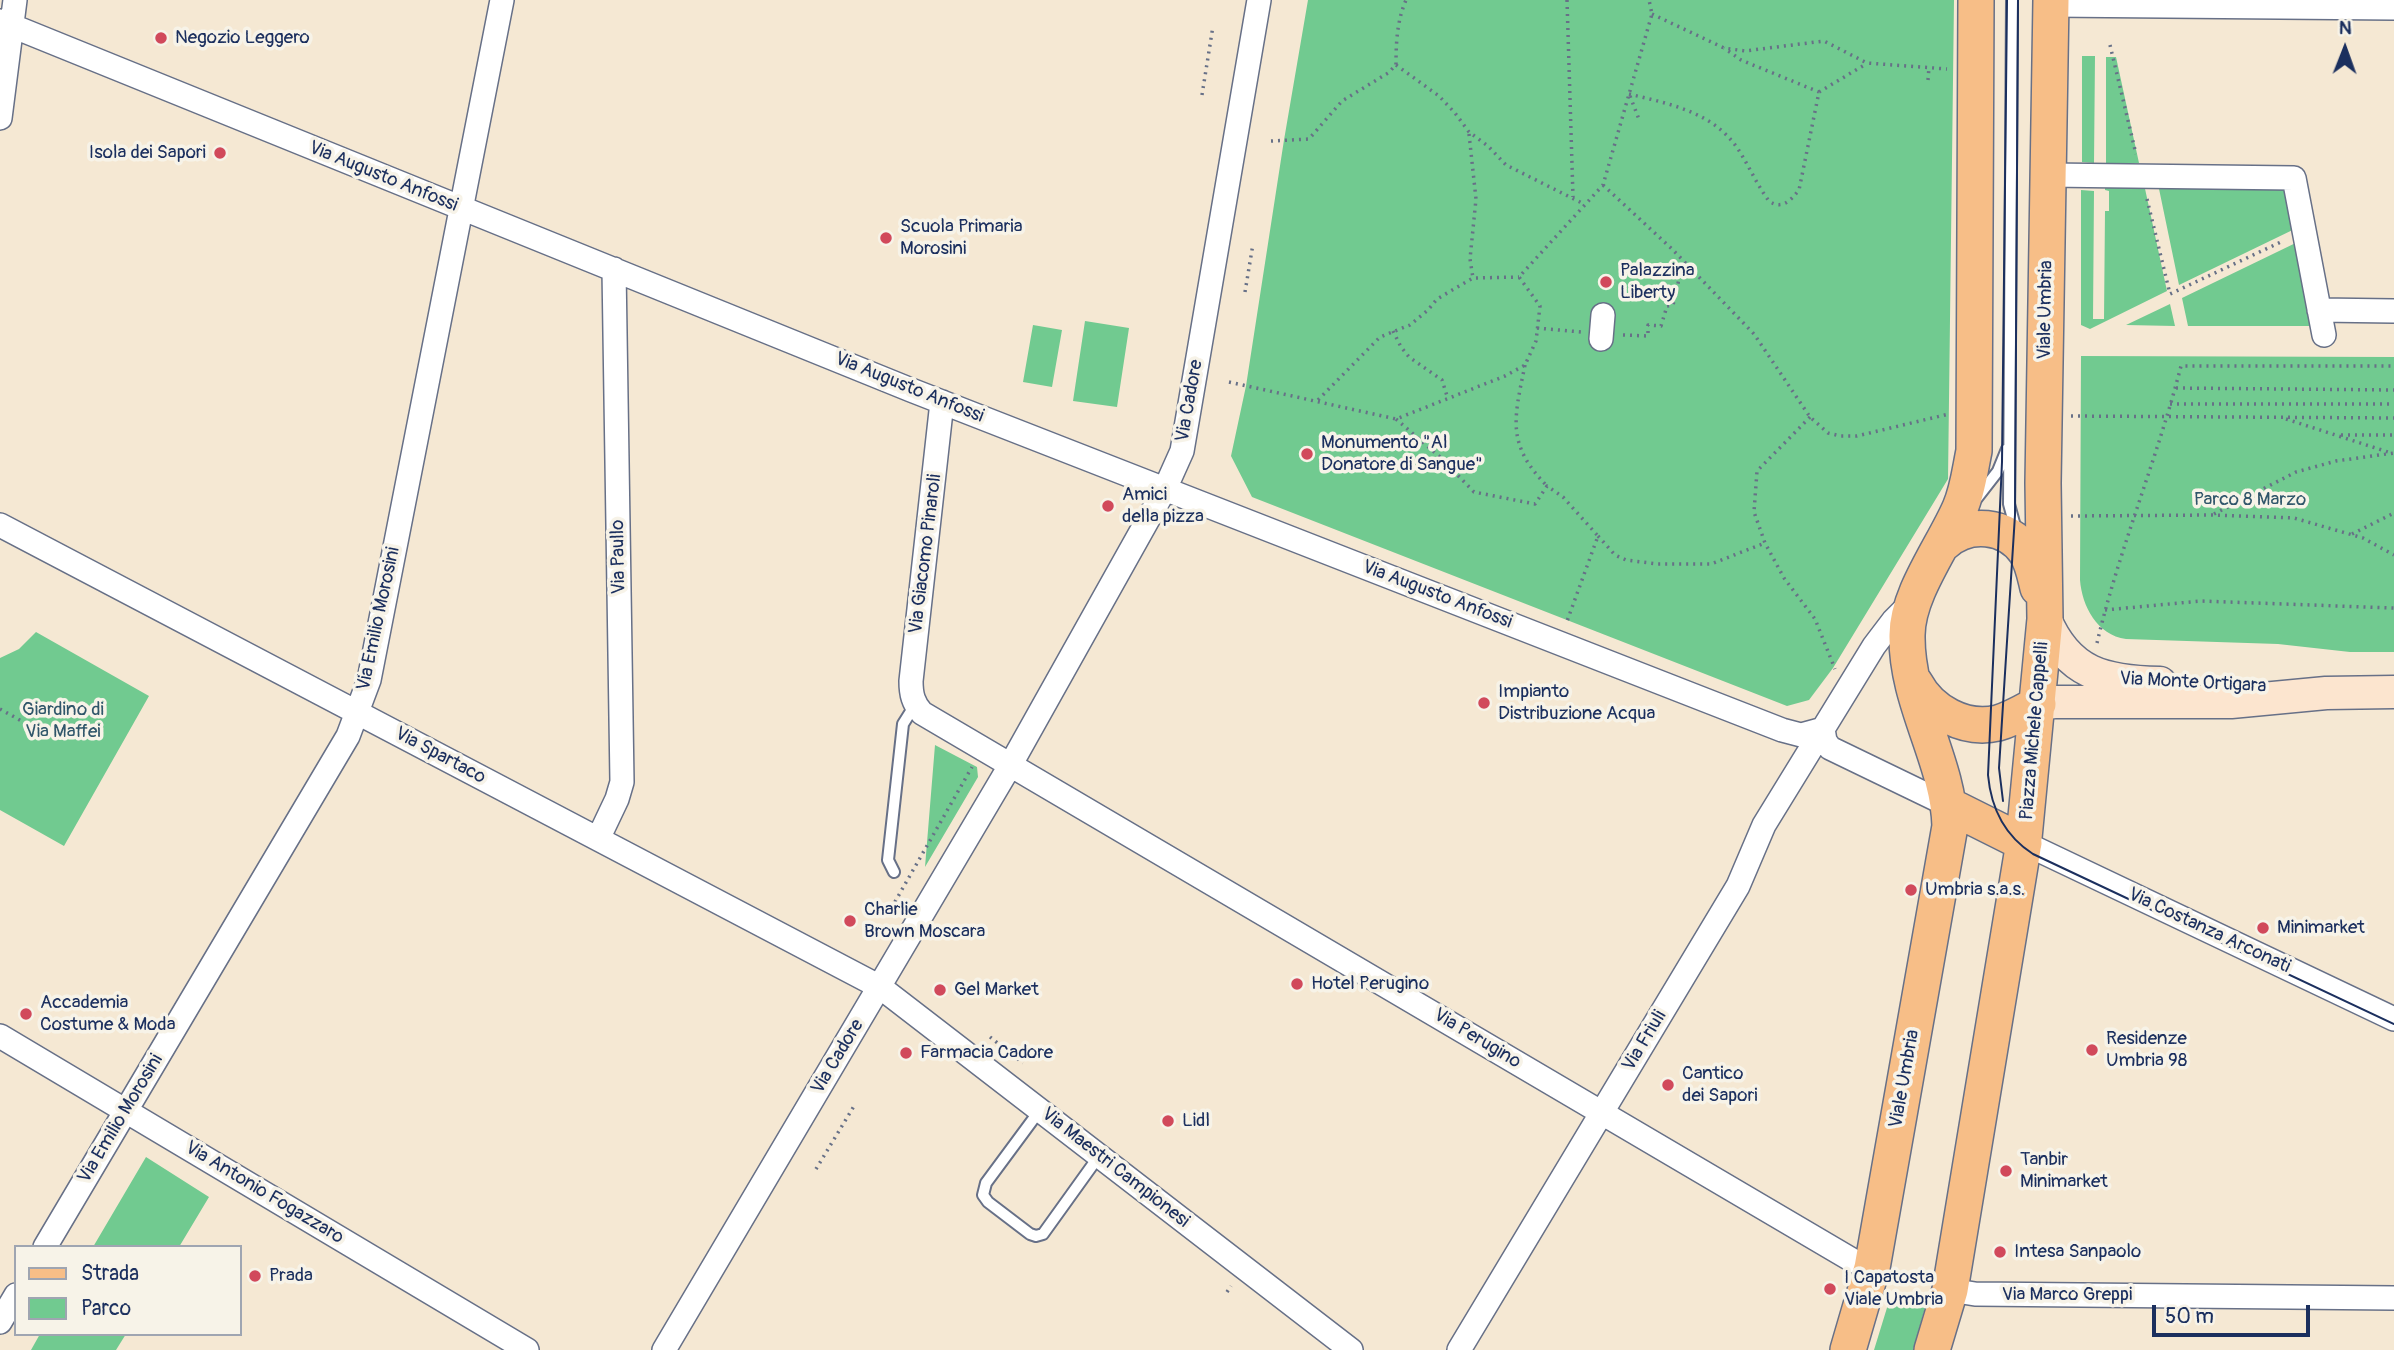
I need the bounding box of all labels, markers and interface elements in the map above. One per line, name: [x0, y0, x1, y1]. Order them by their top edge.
north arrow: [2310, 14, 2380, 84]
text: N: [2339, 16, 2352, 40]
place label: Negozio Leggero: [175, 27, 310, 49]
marker: Negozio Leggero: [153, 30, 169, 46]
street label: Via Augusto Anfossi: [305, 137, 461, 217]
place label: Isola dei Sapori: [89, 142, 206, 164]
marker: Isola dei Sapori: [212, 145, 228, 161]
place label: Scuola Primaria Morosini: [900, 216, 1022, 260]
marker: Scuola Primaria Morosini: [878, 230, 894, 246]
place label: Palazzina Liberty: [1620, 260, 1694, 304]
street label: Viale Umbria: [2034, 260, 2058, 360]
marker: Palazzina Liberty: [1598, 274, 1614, 290]
street label: Via Augusto Anfossi: [831, 348, 987, 428]
street label: Via Cadore: [1172, 358, 1208, 444]
place label: Monumento "Al Donatore di Sangue": [1321, 432, 1483, 476]
marker: Monumento "Al Donatore di Sangue": [1299, 446, 1315, 462]
street label: Via Giacomo Pinaroli: [905, 473, 947, 635]
place label: Amici della pizza: [1122, 484, 1204, 528]
park label: Parco 8 Marzo: [2194, 489, 2306, 511]
marker: Amici della pizza: [1100, 498, 1116, 514]
street label: Via Paullo: [607, 519, 631, 595]
street label: Via Emilio Morosini: [353, 545, 405, 693]
street label: Via Augusto Anfossi: [1359, 556, 1515, 634]
street label: Piazza Michele Cappelli: [2016, 641, 2054, 821]
street label: Via Monte Ortigara: [2119, 668, 2267, 698]
place label: Impianto Distribuzione Acqua: [1498, 681, 1655, 725]
marker: Impianto Distribuzione Acqua: [1476, 695, 1492, 711]
park label: Giardino di Via Maffei: [22, 699, 104, 743]
street label: Via Spartaco: [391, 723, 489, 789]
place label: Umbria s.a.s.: [1925, 879, 2025, 901]
marker: Umbria s.a.s.: [1903, 882, 1919, 898]
street label: Via Costanza Arconati: [2124, 883, 2294, 979]
place label: Charlie Brown Moscara: [864, 899, 985, 943]
marker: Charlie Brown Moscara: [842, 913, 858, 929]
place label: Minimarket: [2277, 917, 2365, 939]
marker: Minimarket: [2255, 920, 2271, 936]
place label: Hotel Perugino: [1311, 973, 1429, 995]
marker: Hotel Perugino: [1289, 976, 1305, 992]
place label: Gel Market: [954, 979, 1039, 1001]
marker: Gel Market: [932, 982, 948, 998]
place label: Accademia Costume & Moda: [40, 992, 175, 1036]
street label: Via Perugino: [1429, 1004, 1525, 1074]
marker: Accademia Costume & Moda: [18, 1006, 34, 1022]
street label: Via Friuli: [1618, 1007, 1672, 1075]
street label: Via Cadore: [807, 1015, 869, 1099]
street label: Viale Umbria: [1885, 1028, 1925, 1130]
place label: Residenze Umbria 98: [2106, 1028, 2187, 1072]
place label: Farmacia Cadore: [920, 1042, 1053, 1064]
marker: Residenze Umbria 98: [2084, 1042, 2100, 1058]
marker: Farmacia Cadore: [898, 1045, 914, 1061]
street label: Via Emilio Morosini: [74, 1050, 168, 1188]
place label: Cantico dei Sapori: [1682, 1063, 1758, 1107]
marker: Cantico dei Sapori: [1660, 1077, 1676, 1093]
street label: Via Maestri Campionesi: [1036, 1103, 1194, 1233]
place label: Lidl: [1182, 1110, 1210, 1132]
marker: Lidl: [1160, 1113, 1176, 1129]
street label: Via Antonio Fogazzaro: [181, 1137, 347, 1249]
place label: Tanbir Minimarket: [2020, 1149, 2108, 1193]
marker: Tanbir Minimarket: [1998, 1163, 2014, 1179]
place label: Intesa Sanpaolo: [2014, 1241, 2141, 1263]
marker: Intesa Sanpaolo: [1992, 1244, 2008, 1260]
legend: [14, 1245, 242, 1336]
text: Strada: [81, 1260, 139, 1287]
place label: Prada: [269, 1265, 313, 1287]
place label: I Capatosta Viale Umbria: [1844, 1267, 1943, 1311]
marker: Prada: [247, 1268, 263, 1284]
marker: I Capatosta Viale Umbria: [1822, 1281, 1838, 1297]
street label: Via Marco Greppi: [2002, 1284, 2132, 1306]
scale bar: [2156, 1290, 2314, 1334]
text: Parco: [81, 1295, 131, 1322]
text: 50 m: [2165, 1303, 2214, 1330]

